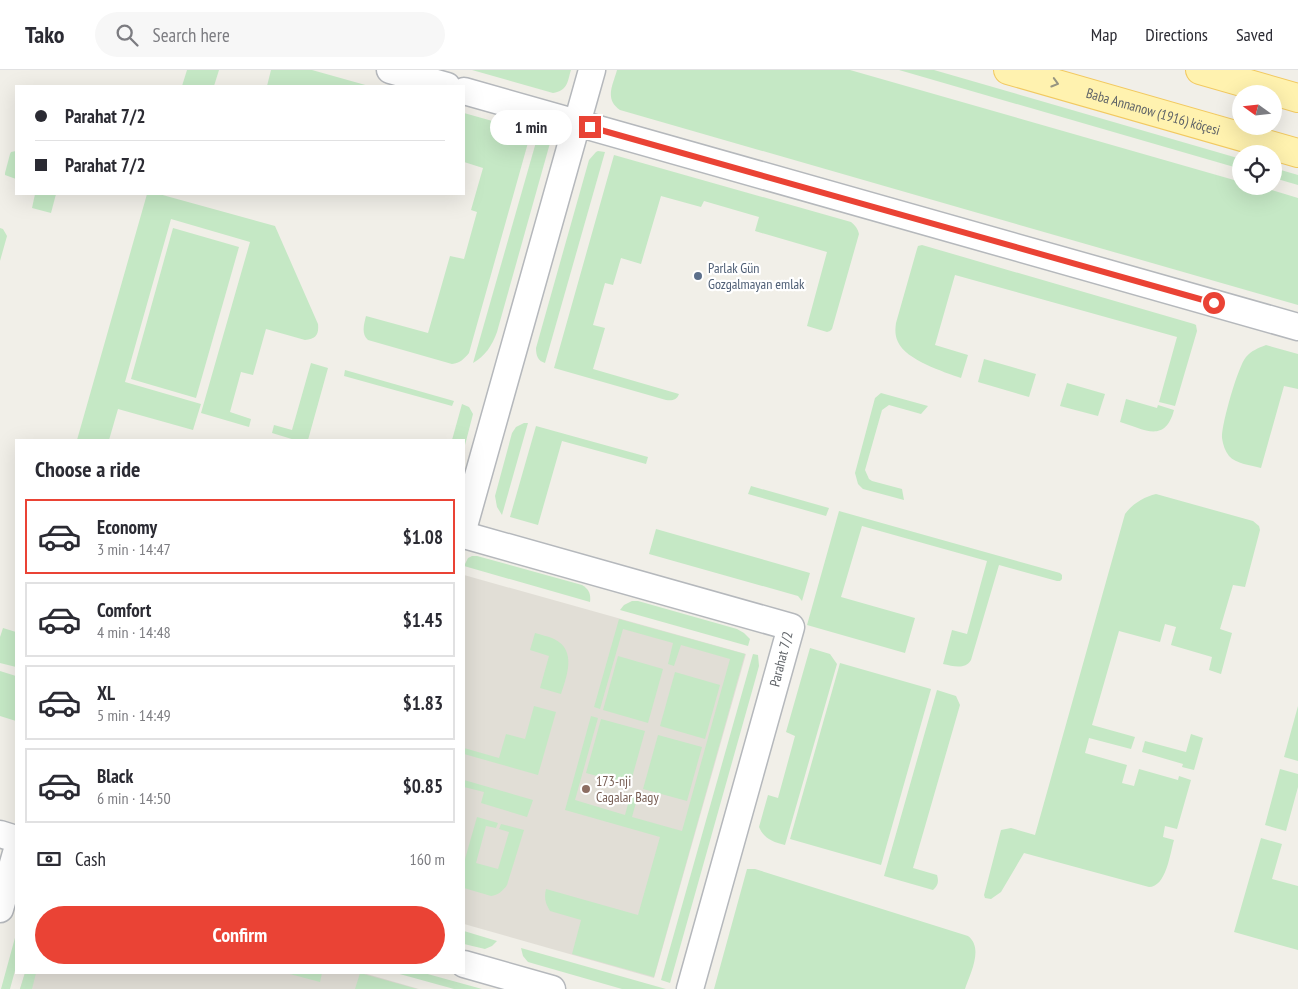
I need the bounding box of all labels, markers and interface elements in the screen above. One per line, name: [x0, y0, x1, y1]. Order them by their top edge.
search box: [95, 12, 445, 57]
text: Tako: [25, 19, 65, 50]
icon: search: [113, 21, 141, 49]
text: Search here: [153, 23, 230, 47]
text: Map: [1091, 23, 1117, 46]
text: Directions: [1145, 23, 1208, 46]
text: Saved: [1236, 23, 1273, 46]
one-way arrow: [1051, 78, 1059, 88]
street label: Baba Annanow (1916) köçesi: [1084, 84, 1222, 139]
north arrow: [1232, 85, 1282, 135]
map controls: [1232, 85, 1282, 195]
text: Parahat 7/2: [65, 104, 145, 128]
callout: 1 min: [490, 110, 572, 144]
route end: [579, 116, 601, 138]
text: 1 min: [515, 117, 547, 137]
button: locate: [1232, 145, 1282, 195]
text: Parahat 7/2: [65, 153, 145, 177]
place label: Parlak Gün Gozgalmayan emlak: [708, 259, 805, 293]
marker: Parlak Gün Gozgalmayan emlak: [692, 270, 704, 282]
route start: [1203, 292, 1225, 314]
text: Choose a ride: [35, 455, 140, 483]
icon: car: [37, 514, 82, 559]
text: Economy: [97, 515, 157, 539]
text: $1.08: [403, 525, 443, 549]
text: 3 min · 14:47: [97, 539, 171, 559]
icon: car: [37, 597, 82, 642]
text: Comfort: [97, 598, 151, 622]
text: $1.45: [403, 608, 443, 632]
text: 4 min · 14:48: [97, 622, 171, 642]
street label: Parahat 7/2: [765, 630, 797, 688]
icon: car: [37, 680, 82, 725]
text: XL: [97, 681, 115, 705]
text: $1.83: [403, 691, 443, 715]
text: 5 min · 14:49: [97, 705, 171, 725]
icon: car: [37, 763, 82, 808]
text: Black: [97, 764, 133, 788]
place label: 173-nji Cagalar Bagy: [596, 772, 659, 806]
text: $0.85: [403, 774, 443, 798]
marker: 173-nji Cagalar Bagy: [580, 783, 592, 795]
text: 6 min · 14:50: [97, 788, 171, 808]
icon: cash: [35, 845, 63, 873]
text: Cash: [75, 847, 106, 871]
text: 160 m: [410, 849, 445, 869]
button: Confirm: [35, 906, 445, 964]

